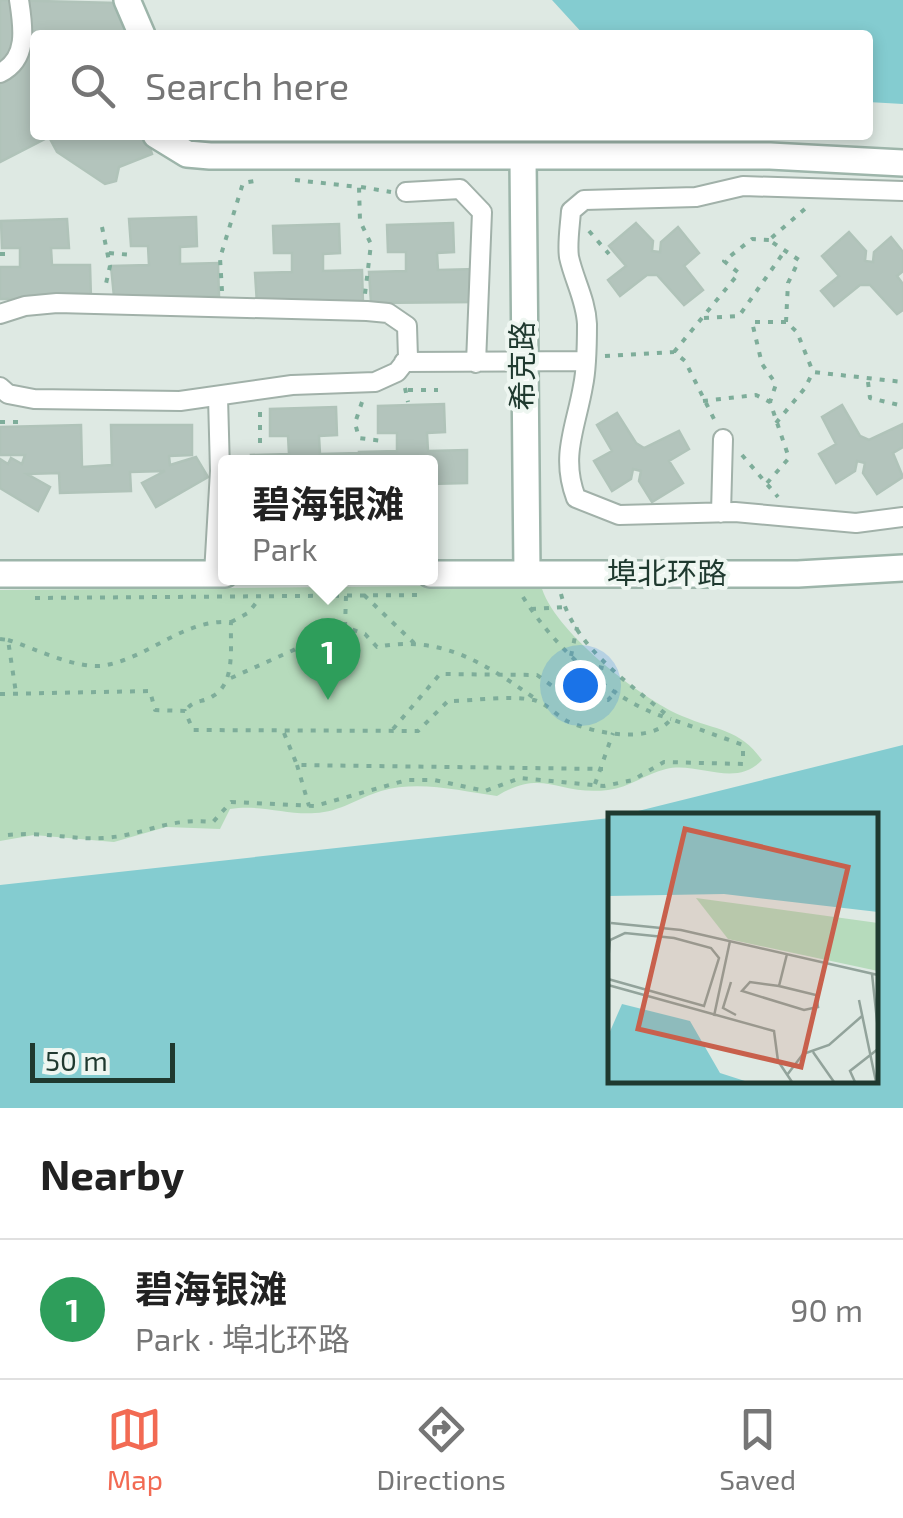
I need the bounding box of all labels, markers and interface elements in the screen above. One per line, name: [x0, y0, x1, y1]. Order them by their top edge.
search box: [30, 30, 873, 140]
icon: search: [65, 58, 120, 113]
text: Search here: [145, 62, 349, 108]
street label: 希克路: [503, 321, 539, 411]
popup: [218, 455, 438, 585]
text: 碧海银滩: [252, 480, 404, 526]
text: Park: [252, 529, 317, 567]
street label: 埠北环路: [607, 554, 727, 590]
pin: 1: [296, 618, 360, 700]
your location: [555, 660, 606, 711]
inset map: [608, 813, 878, 1083]
scale bar: [30, 1038, 175, 1082]
text: 50 m: [45, 1043, 108, 1077]
text: Nearby: [40, 1148, 184, 1198]
text: 碧海银滩: [135, 1265, 287, 1311]
text: 1: [66, 1290, 79, 1328]
text: 90 m: [790, 1290, 863, 1328]
text: Park · 埠北环路: [135, 1319, 350, 1357]
tab: Map: [107, 1402, 163, 1496]
tab: Directions: [377, 1402, 506, 1496]
tab: Saved: [719, 1402, 796, 1496]

